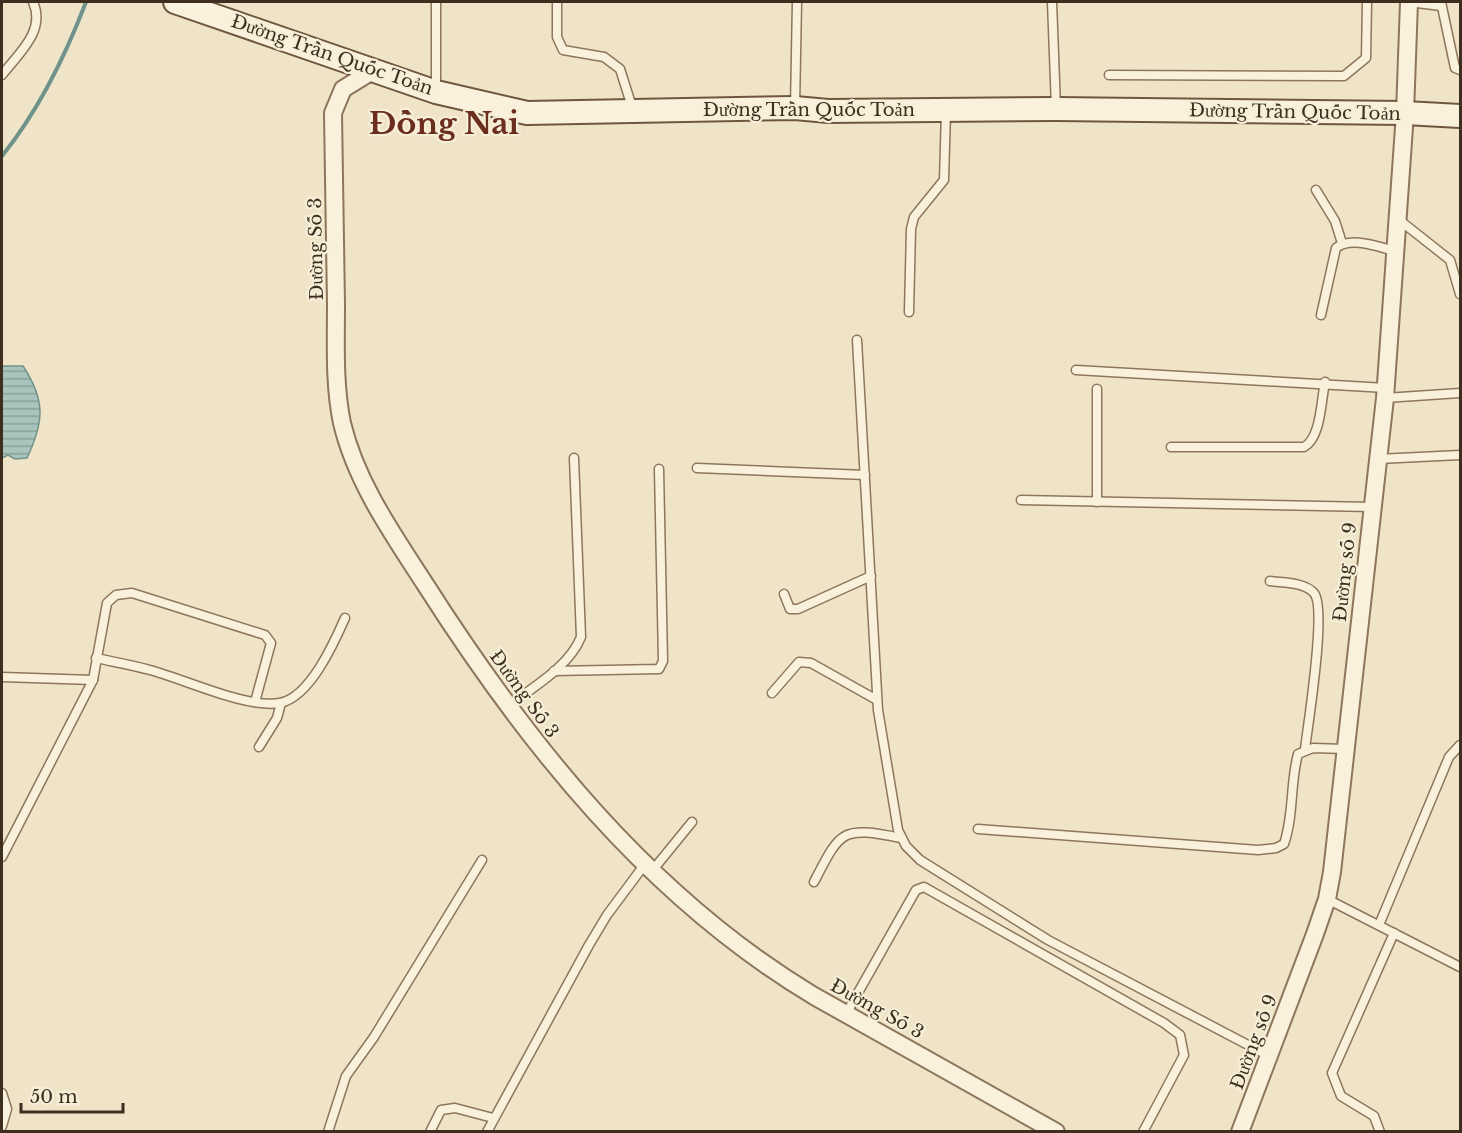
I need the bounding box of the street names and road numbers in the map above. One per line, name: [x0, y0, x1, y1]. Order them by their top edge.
street label: Đường Trần Quốc Toản: [228, 10, 436, 100]
street label: Đường Trần Quốc Toản: [703, 99, 915, 121]
street label: Đường Trần Quốc Toản: [1189, 99, 1401, 125]
street label: Đường Số 3: [304, 197, 328, 301]
street label: Đường số 9: [1329, 521, 1361, 623]
street label: Đường Số 3: [485, 646, 563, 742]
street label: Đường Số 3: [827, 974, 927, 1044]
street label: Đường số 9: [1226, 991, 1282, 1093]

